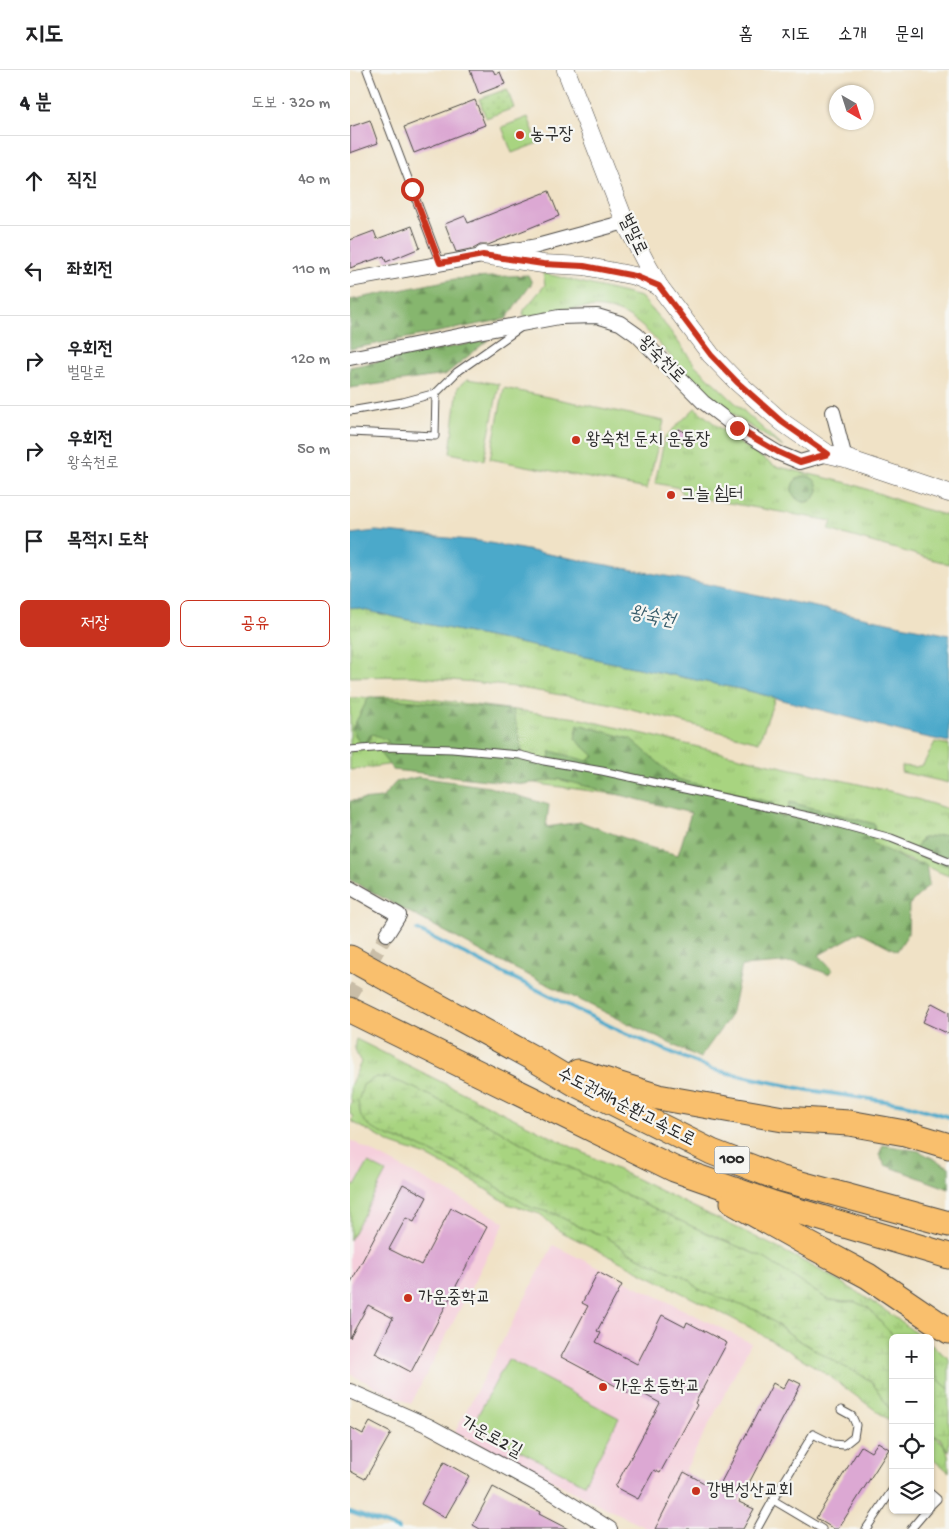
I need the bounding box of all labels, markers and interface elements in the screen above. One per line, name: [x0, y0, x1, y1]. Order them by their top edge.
text: 지도: [25, 22, 64, 51]
text: 홈: [739, 25, 753, 46]
text: 지도: [781, 25, 810, 46]
text: 소개: [838, 25, 867, 46]
text: 문의: [895, 25, 924, 46]
north arrow: [829, 85, 874, 130]
text: 4 분: [20, 92, 52, 117]
text: 도보 · 320 m: [251, 95, 330, 114]
place label: 농구장: [530, 125, 573, 146]
marker: 농구장: [514, 129, 526, 141]
icon: ahead: [20, 167, 48, 195]
text: 직진: [67, 170, 98, 193]
text: 40 m: [298, 171, 330, 190]
route start: [401, 178, 424, 201]
street label: 벌말로: [613, 211, 651, 259]
icon: left: [20, 257, 48, 285]
text: 좌회전: [67, 260, 113, 283]
text: 110 m: [293, 261, 330, 280]
street label: 왕숙천로: [633, 332, 689, 388]
text: 우회전: [67, 339, 113, 362]
icon: right: [20, 347, 48, 375]
text: 120 m: [291, 351, 330, 370]
text: 벌말로: [67, 365, 106, 384]
route end: [726, 417, 749, 440]
text: 우회전: [67, 429, 113, 452]
place label: 왕숙천 둔치 운동장: [586, 430, 710, 451]
marker: 왕숙천 둔치 운동장: [570, 434, 582, 446]
icon: right: [20, 437, 48, 465]
text: 50 m: [297, 441, 330, 460]
text: 왕숙천로: [67, 455, 119, 474]
place label: 그늘 쉼터: [681, 484, 743, 506]
marker: 그늘 쉼터: [665, 489, 677, 501]
icon: arrive: [20, 527, 48, 555]
text: 목적지 도착: [67, 530, 148, 553]
button: 저장: [20, 600, 170, 647]
button: 공유: [180, 600, 330, 647]
water label: 왕숙천: [627, 602, 678, 634]
street label: 수도권제1순환고속도로: [553, 1064, 699, 1152]
road number: 100: [714, 1146, 750, 1174]
place label: 가운중학교: [418, 1288, 490, 1309]
marker: 가운중학교: [402, 1292, 414, 1304]
map controls: [889, 1334, 934, 1514]
button: +: [889, 1334, 934, 1379]
place label: 가운초등학교: [613, 1377, 700, 1398]
button: −: [889, 1379, 934, 1424]
marker: 가운초등학교: [597, 1381, 609, 1393]
street label: 가운로2길: [457, 1413, 526, 1463]
button: locate: [889, 1424, 934, 1469]
button: layers: [889, 1469, 934, 1514]
place label: 강변성산교회: [706, 1481, 793, 1502]
marker: 강변성산교회: [690, 1485, 702, 1497]

